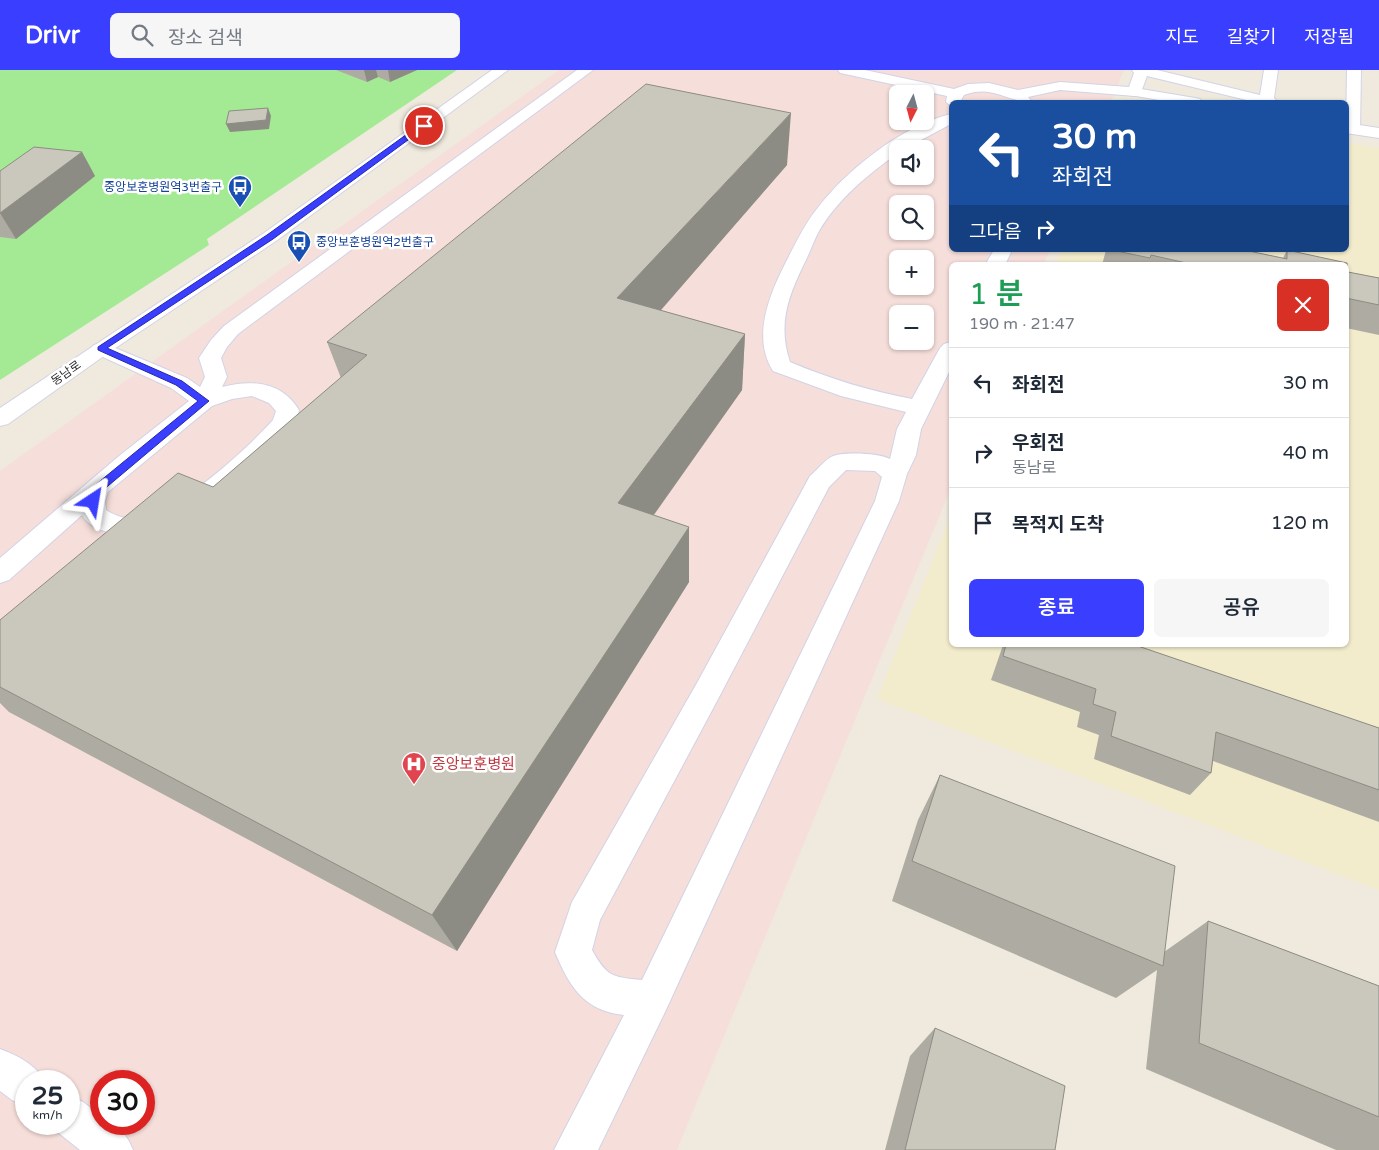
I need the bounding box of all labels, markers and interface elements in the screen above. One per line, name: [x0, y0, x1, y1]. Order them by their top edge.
search box: [110, 13, 460, 58]
text: Drivr: [25, 21, 80, 50]
icon: search: [128, 21, 156, 49]
text: 지도: [1166, 26, 1199, 48]
text: 길찾기: [1227, 26, 1276, 48]
text: 저장됨: [1304, 26, 1354, 48]
text: 장소 검색: [168, 27, 243, 49]
north arrow: [889, 85, 934, 130]
map controls: [889, 85, 934, 350]
pin: [403, 105, 445, 147]
icon: arrive: [410, 112, 438, 140]
text: 30 m: [1052, 116, 1137, 158]
icon: left: [969, 120, 1034, 185]
button: sound: [889, 140, 934, 185]
text: 좌회전: [1052, 164, 1113, 190]
bus stop icon: 중앙보훈병원역3번출구: [227, 174, 253, 208]
place label: 중앙보훈병원역3번출구: [104, 180, 222, 194]
button: search: [889, 195, 934, 240]
icon: right: [1031, 215, 1059, 243]
text: 그다음: [969, 221, 1021, 243]
bus stop icon: 중앙보훈병원역2번출구: [286, 229, 312, 263]
place label: 중앙보훈병원역2번출구: [316, 235, 434, 249]
button: +: [889, 250, 934, 295]
text: 1 분: [969, 276, 1023, 313]
button: close: [1277, 279, 1329, 331]
button: −: [889, 305, 934, 350]
text: 190 m · 21:47: [969, 314, 1075, 334]
street label: 동남로: [48, 358, 84, 388]
icon: left: [969, 369, 997, 397]
text: 30 m: [1283, 372, 1329, 394]
text: 좌회전: [1012, 374, 1064, 396]
text: 우회전: [1012, 432, 1064, 454]
icon: right: [969, 439, 997, 467]
text: 40 m: [1283, 442, 1329, 464]
text: 동남로: [1012, 458, 1056, 478]
position arrow: [66, 474, 118, 526]
icon: arrive: [969, 509, 997, 537]
text: 120 m: [1271, 512, 1329, 534]
text: 목적지 도착: [1012, 514, 1104, 536]
button: 종료: [969, 579, 1144, 637]
button: 공유: [1154, 579, 1329, 637]
hospital icon: 중앙보훈병원: [401, 751, 427, 785]
place label: 중앙보훈병원: [432, 755, 515, 773]
speed limit sign: 30: [90, 1070, 155, 1135]
text: 25: [32, 1081, 63, 1111]
text: km/h: [32, 1108, 63, 1122]

